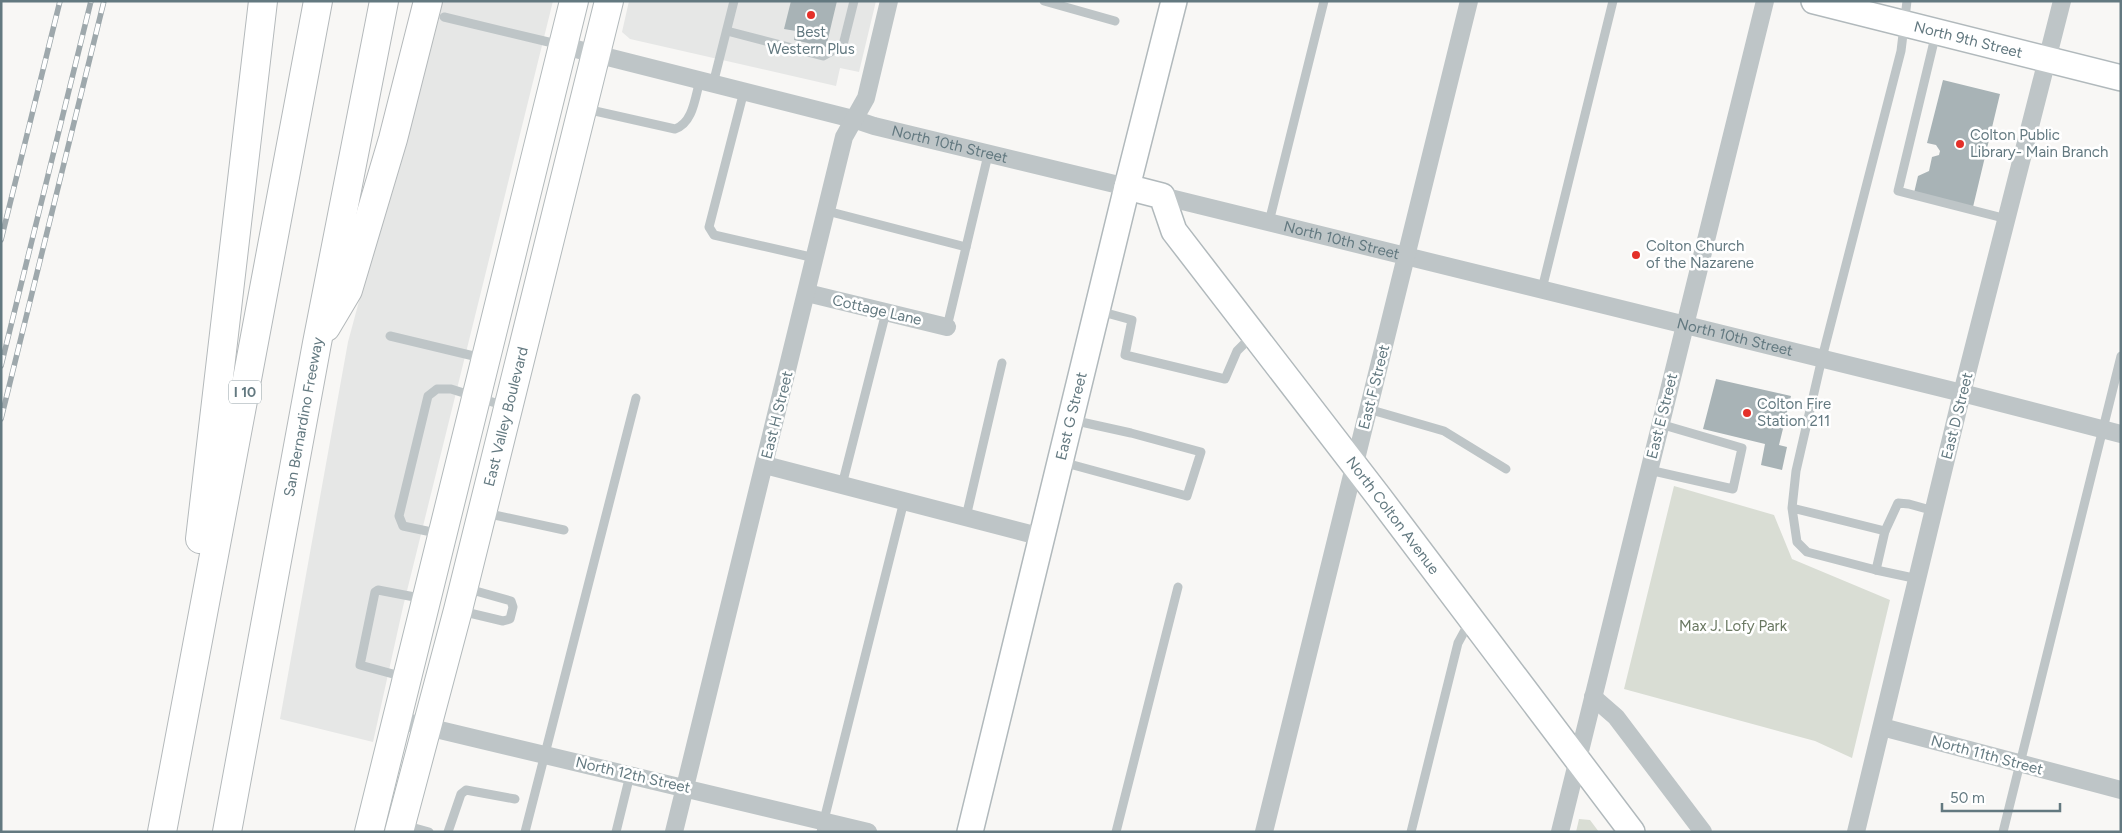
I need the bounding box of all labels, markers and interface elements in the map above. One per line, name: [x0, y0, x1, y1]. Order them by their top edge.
marker: Best Western Plus: [805, 9, 817, 21]
street label: North 9th Street: [1912, 17, 2025, 62]
place label: Best Western Plus: [767, 23, 855, 58]
street label: North 10th Street: [890, 122, 1010, 167]
place label: Colton Public Library- Main Branch: [1970, 126, 2108, 161]
marker: Colton Public Library- Main Branch: [1954, 138, 1966, 150]
street label: North 10th Street: [1282, 217, 1402, 263]
place label: Colton Church of the Nazarene: [1646, 237, 1754, 272]
marker: Colton Church of the Nazarene: [1630, 249, 1642, 261]
street label: Cottage Lane: [831, 291, 923, 329]
street label: North 10th Street: [1675, 314, 1795, 360]
street label: San Bernardino Freeway: [280, 336, 327, 498]
street label: East F Street: [1355, 342, 1393, 431]
street label: East Valley Boulevard: [480, 345, 532, 488]
street label: East H Street: [757, 369, 797, 461]
street label: East G Street: [1052, 370, 1091, 462]
street label: East D Street: [1938, 370, 1977, 461]
street label: East E Street: [1643, 371, 1681, 461]
road number: I 10: [229, 381, 261, 404]
place label: Colton Fire Station 211: [1757, 395, 1831, 430]
marker: Colton Fire Station 211: [1741, 407, 1753, 419]
street label: North Colton Avenue: [1342, 453, 1443, 578]
park label: Max J. Lofy Park: [1679, 617, 1788, 635]
street label: North 11th Street: [1929, 731, 2045, 779]
street label: North 12th Street: [574, 753, 693, 797]
scale bar: [1942, 780, 2060, 812]
text: 50 m: [1950, 789, 1985, 807]

